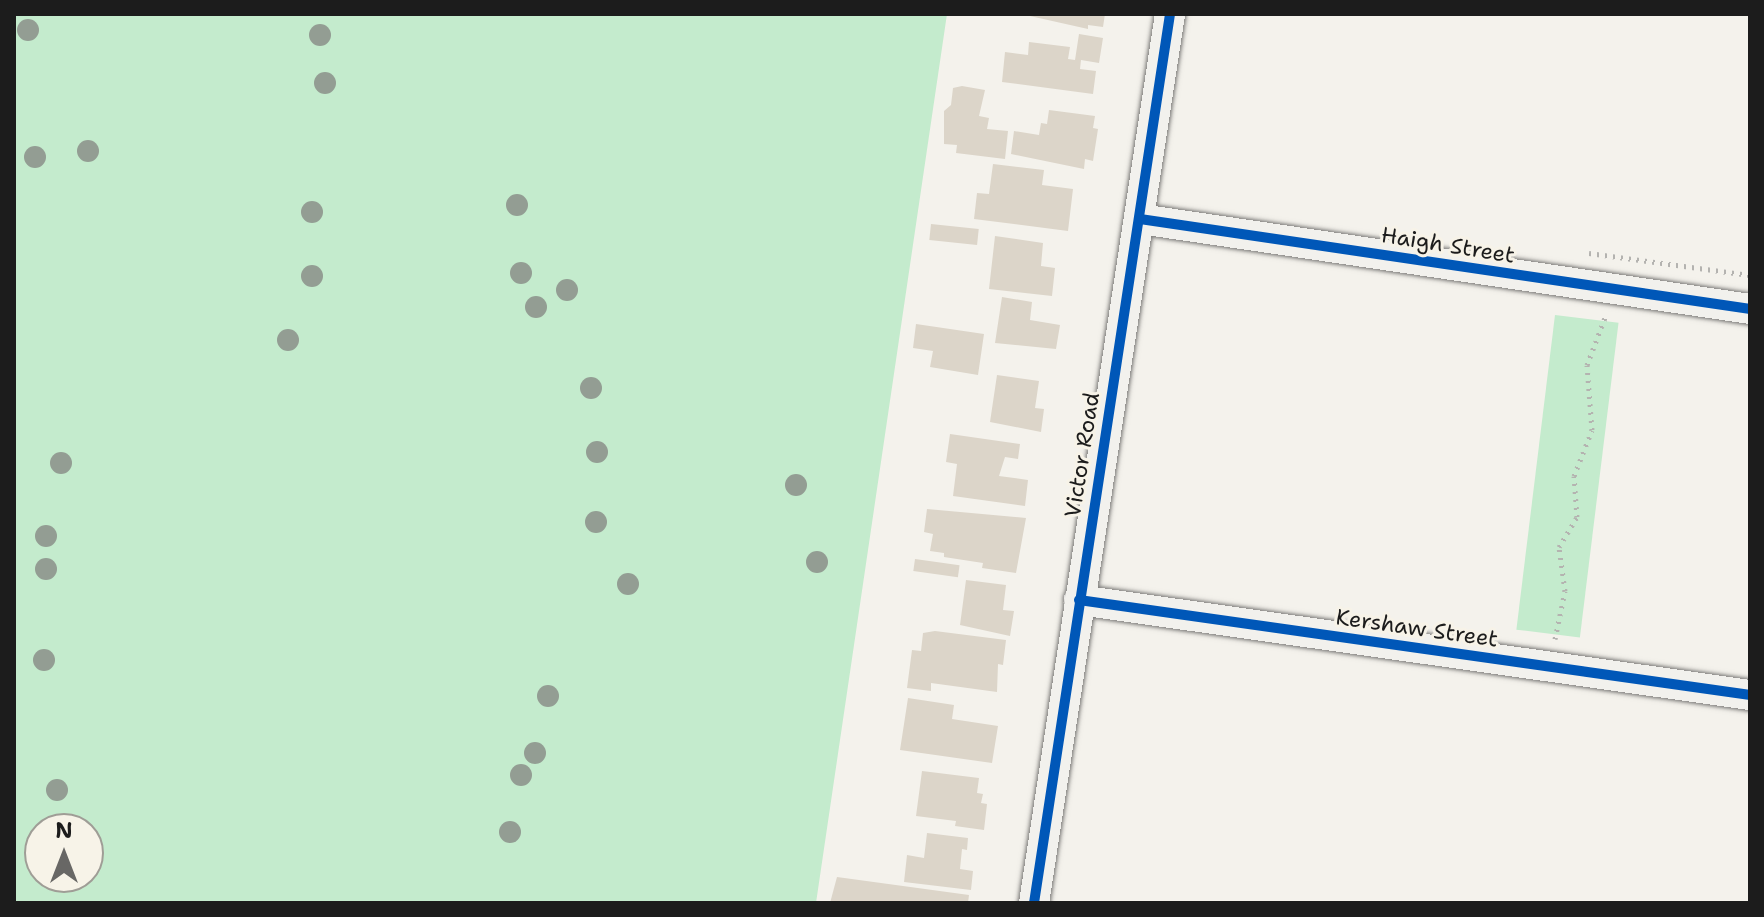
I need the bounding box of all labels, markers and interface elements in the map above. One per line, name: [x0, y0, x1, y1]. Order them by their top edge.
street label: Haigh Street: [1379, 221, 1517, 269]
street label: Victor Road: [1059, 391, 1105, 519]
street label: Kershaw Street: [1334, 604, 1500, 652]
north arrow: [24, 813, 104, 893]
text: N: [55, 816, 73, 845]

